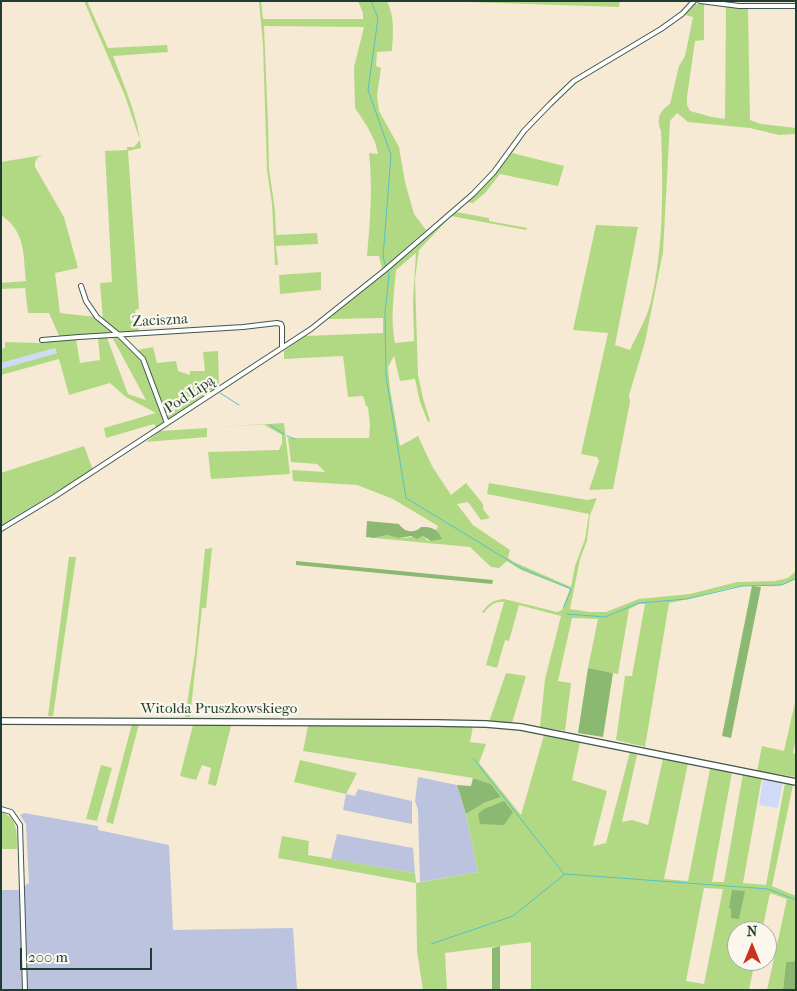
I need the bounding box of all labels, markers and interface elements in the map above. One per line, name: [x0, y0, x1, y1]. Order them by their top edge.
street label: Zaciszna: [132, 311, 188, 331]
street label: Pod Lipą: [162, 372, 218, 418]
street label: Witolda Pruszkowskiego: [141, 700, 297, 718]
north arrow: [727, 921, 777, 971]
text: N: [747, 923, 757, 940]
scale bar: [22, 938, 155, 970]
text: 200 m: [28, 948, 68, 966]

